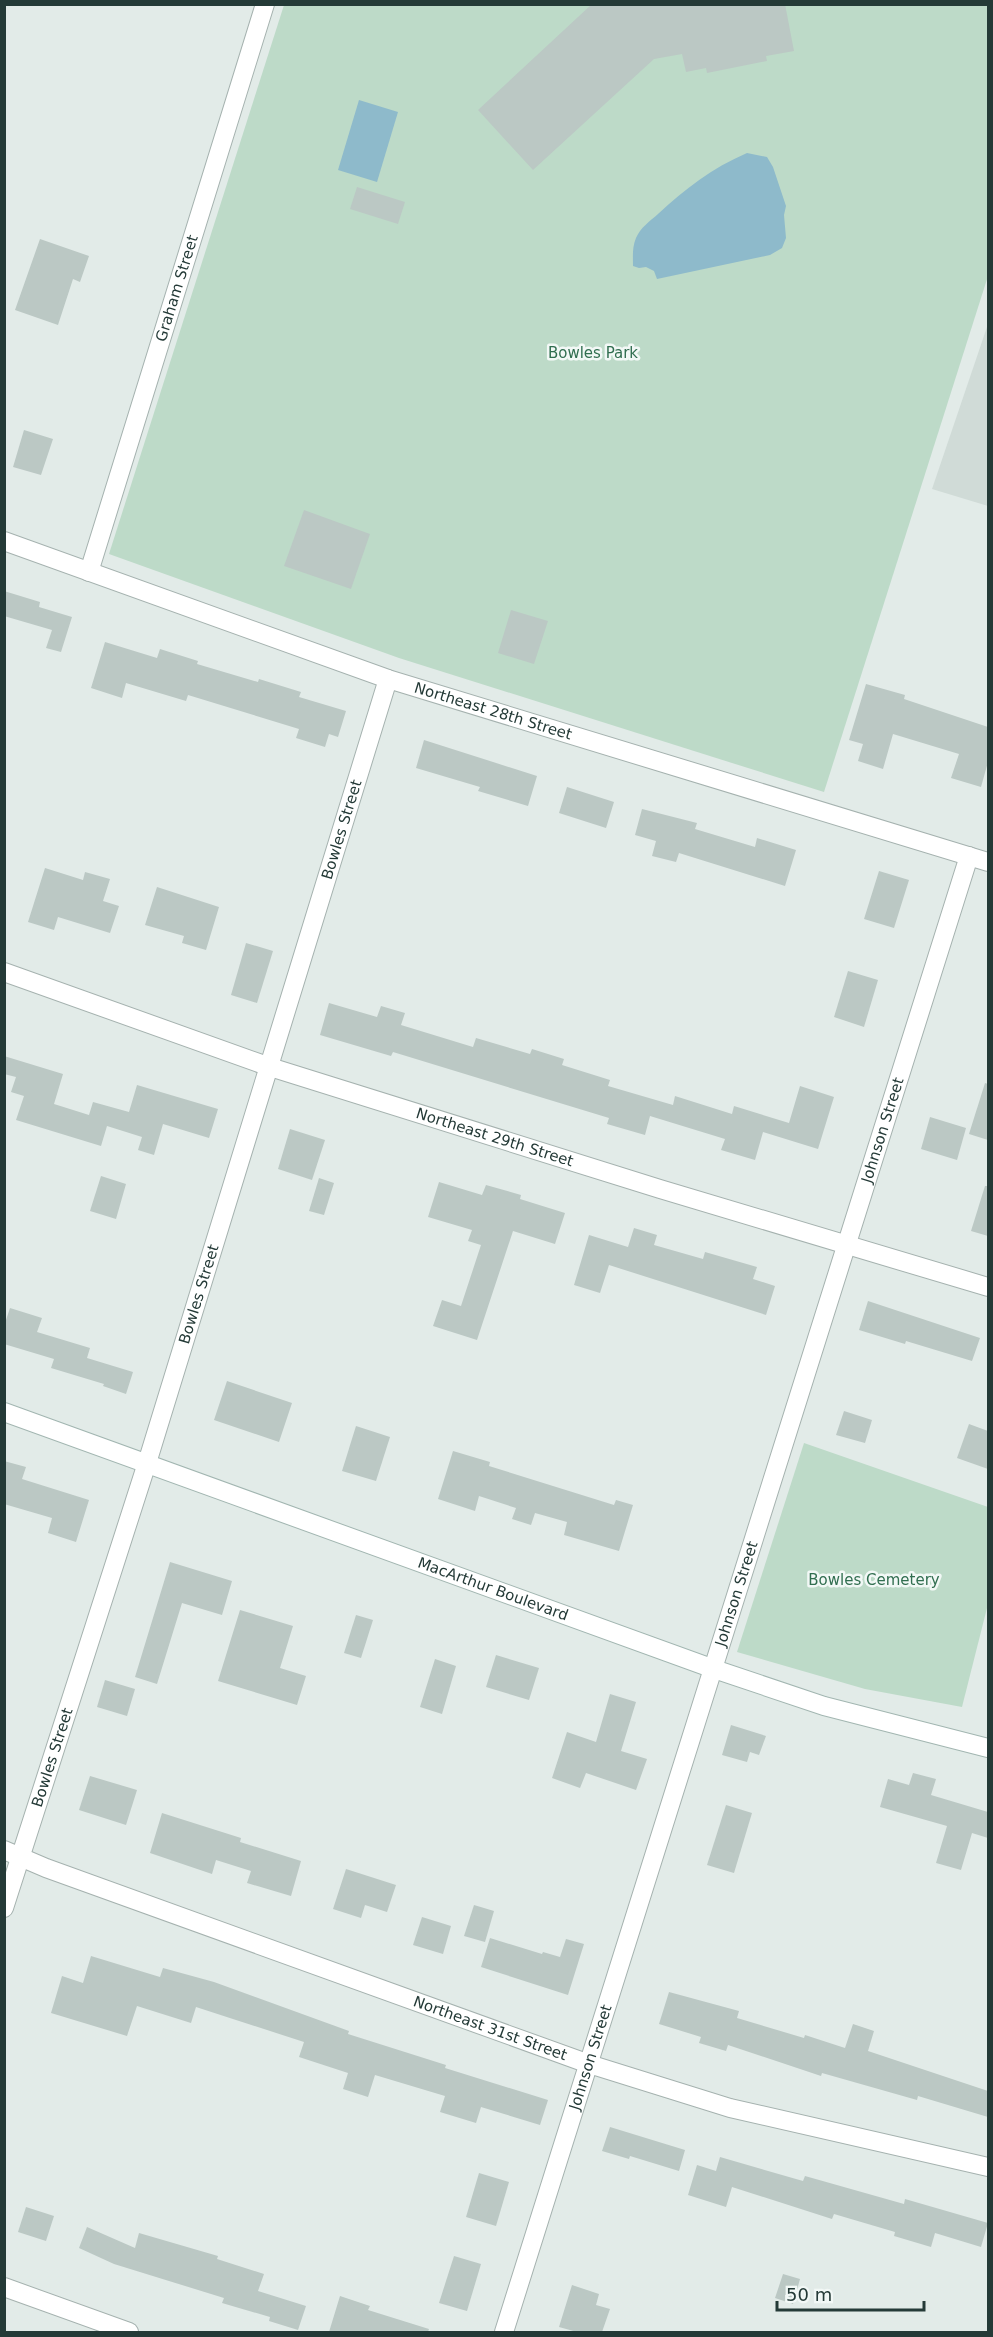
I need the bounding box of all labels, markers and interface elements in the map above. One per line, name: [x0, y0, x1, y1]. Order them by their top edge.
street label: Graham Street: [152, 233, 202, 344]
park label: Bowles Park: [548, 344, 638, 362]
street label: Northeast 28th Street: [412, 679, 574, 744]
street label: Bowles Street: [318, 777, 366, 882]
street label: Johnson Street: [857, 1075, 908, 1186]
street label: Northeast 29th Street: [414, 1104, 576, 1170]
street label: Bowles Street: [175, 1242, 223, 1346]
street label: Johnson Street: [711, 1539, 762, 1650]
street label: MacArthur Boulevard: [415, 1554, 571, 1624]
park label: Bowles Cemetery: [808, 1571, 940, 1589]
street label: Bowles Street: [28, 1705, 77, 1810]
street label: Northeast 31st Street: [411, 1992, 570, 2064]
street label: Johnson Street: [565, 2002, 616, 2113]
scale bar: [777, 2274, 924, 2312]
text: 50 m: [786, 2284, 832, 2305]

